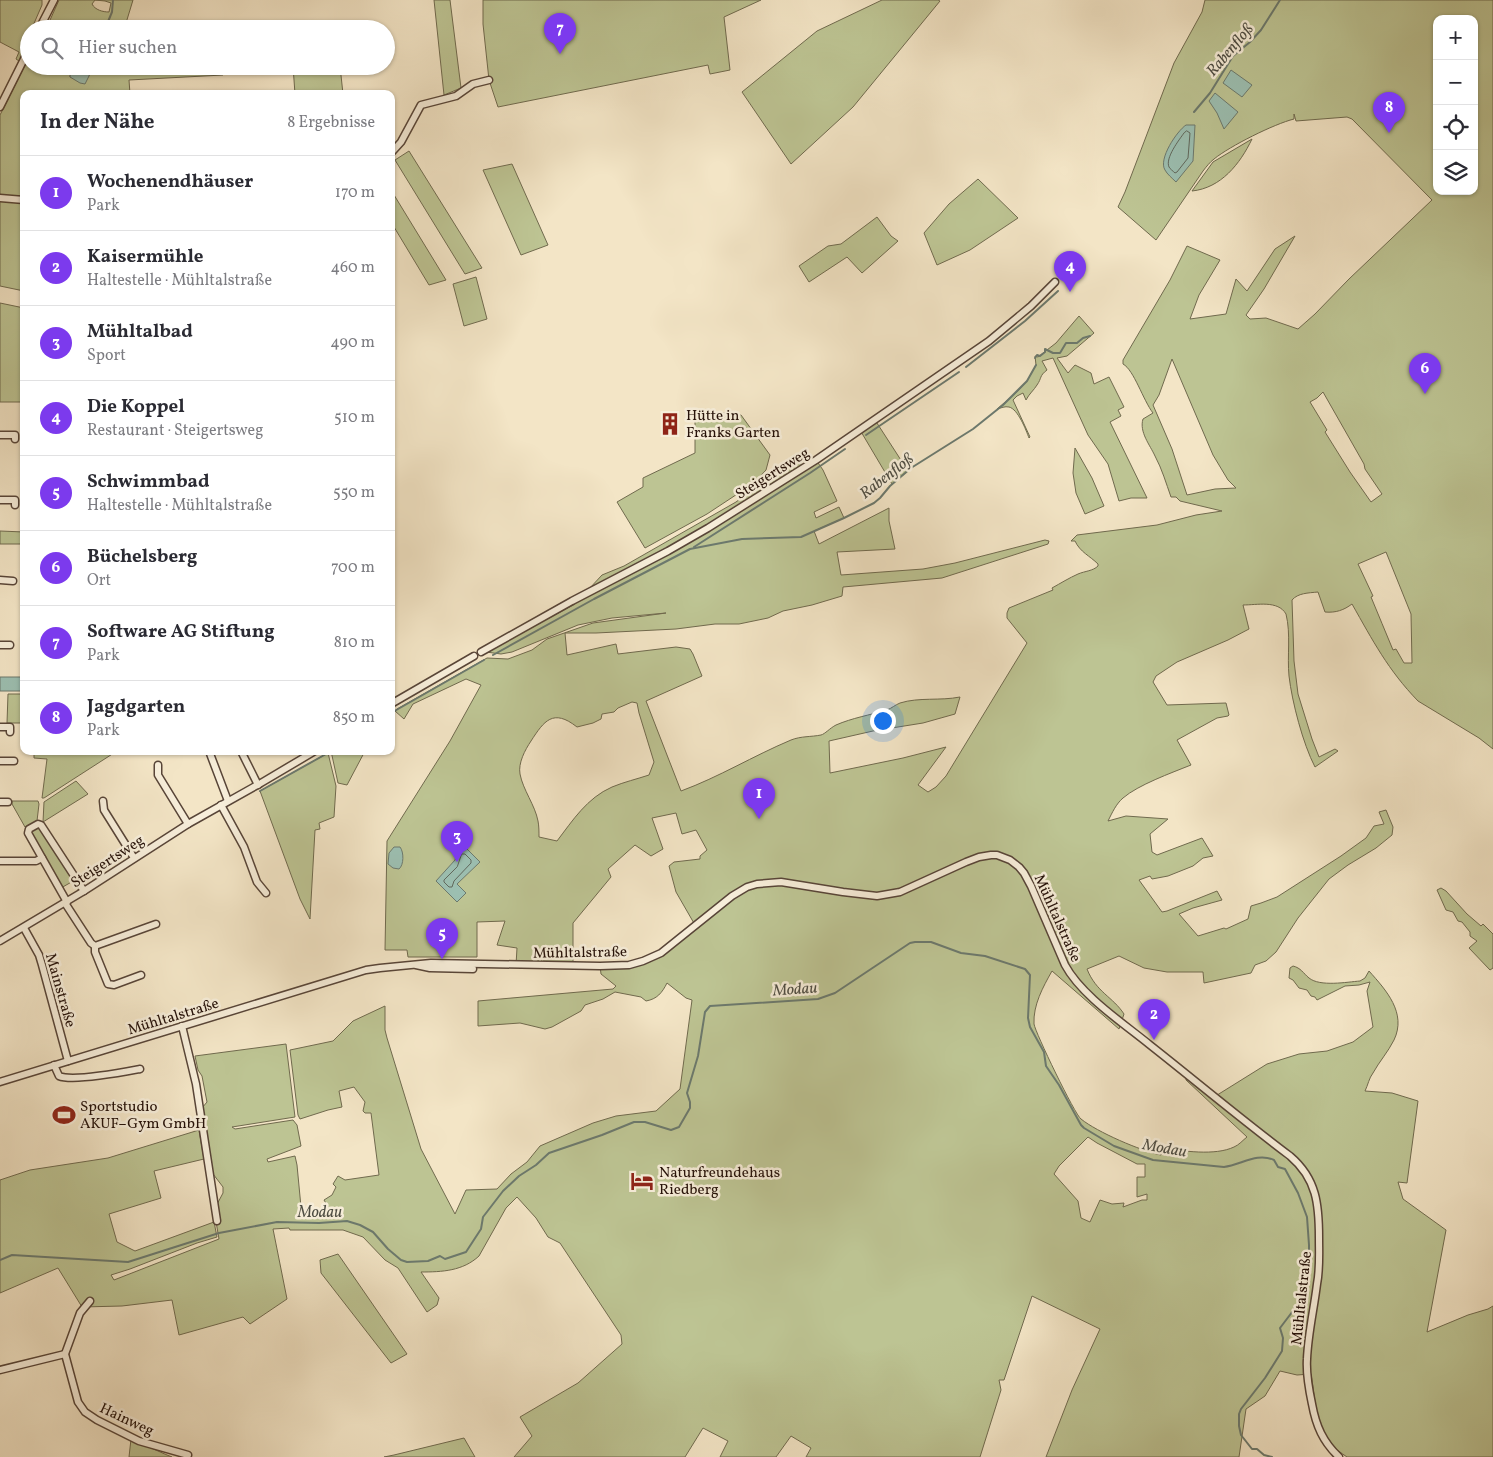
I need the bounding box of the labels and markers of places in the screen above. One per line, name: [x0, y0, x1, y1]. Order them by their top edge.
pin: 7: [544, 13, 576, 54]
pin: 8: [1373, 92, 1405, 133]
pin: 4: [1054, 251, 1086, 292]
pin: 6: [1409, 353, 1441, 394]
place label: Hütte in Franks Garten: [686, 406, 780, 444]
building icon: Hütte in Franks Garten: [657, 411, 683, 437]
pin: 1: [743, 778, 775, 819]
pin: 3: [441, 821, 473, 862]
pin: 5: [426, 918, 458, 959]
pin: 2: [1138, 999, 1170, 1040]
place label: Sportstudio AKUF–Gym GmbH: [80, 1097, 206, 1135]
sports icon: Sportstudio AKUF–Gym GmbH: [51, 1102, 77, 1128]
place label: Naturfreundehaus Riedberg: [659, 1163, 780, 1201]
hotel icon: Naturfreundehaus Riedberg: [629, 1168, 655, 1194]

